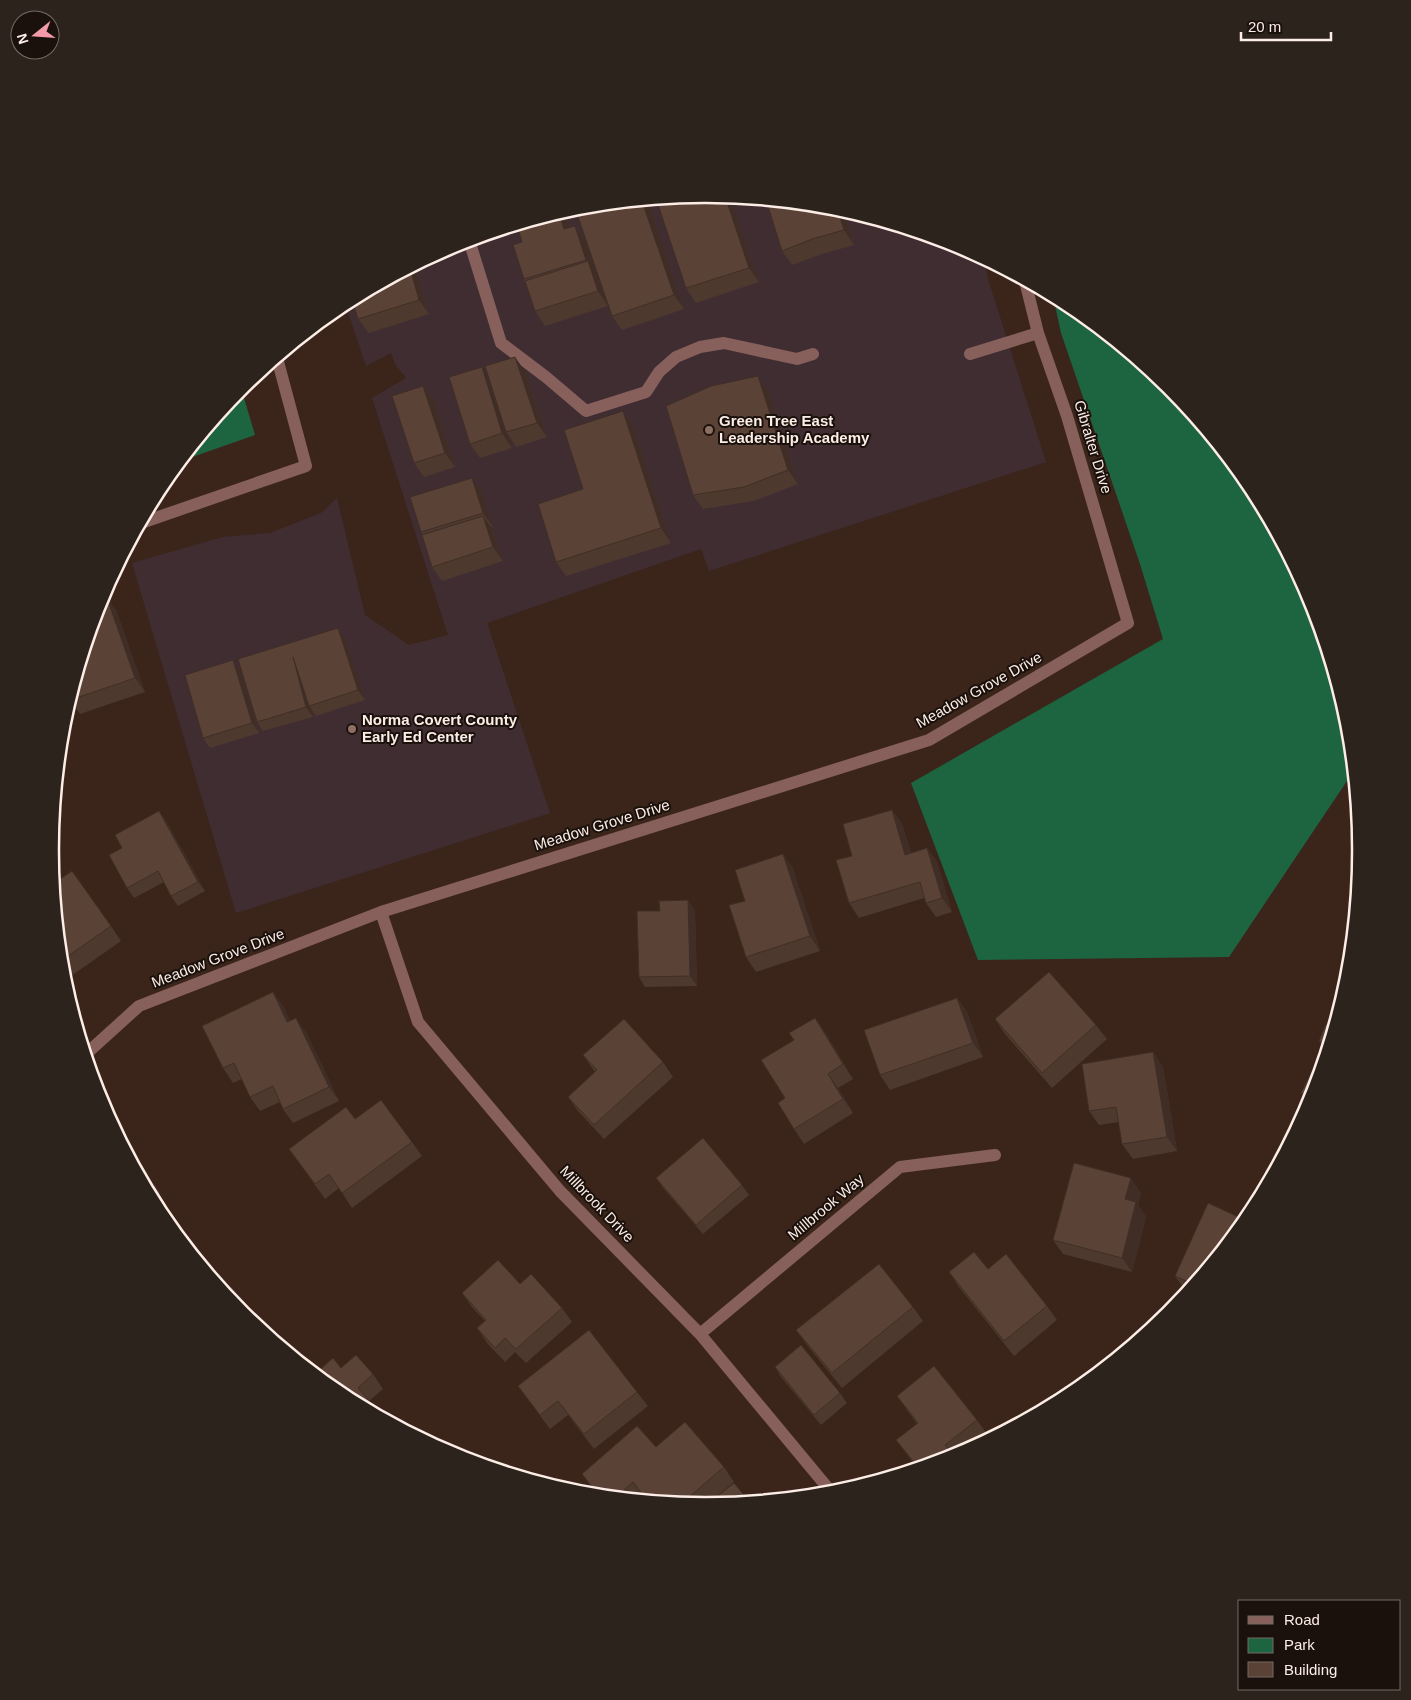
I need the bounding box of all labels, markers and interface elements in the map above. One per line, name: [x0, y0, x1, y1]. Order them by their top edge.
north arrow: [10, 10, 60, 60]
scale bar: [1241, 10, 1331, 42]
text: 20 m: [1248, 18, 1281, 35]
text: N: [13, 32, 32, 46]
street label: Gibralter Drive: [1071, 398, 1116, 496]
place label: Green Tree East Leadership Academy: [719, 412, 870, 446]
marker: Green Tree East Leadership Academy: [703, 424, 715, 436]
street label: Meadow Grove Drive: [913, 648, 1044, 731]
place label: Norma Covert County Early Ed Center: [362, 711, 518, 745]
marker: Norma Covert County Early Ed Center: [346, 723, 358, 735]
street label: Meadow Grove Drive: [532, 796, 672, 853]
street label: Meadow Grove Drive: [149, 924, 287, 991]
street label: Millbrook Drive: [557, 1162, 638, 1245]
street label: Millbrook Way: [784, 1170, 867, 1243]
legend: [1238, 1600, 1401, 1690]
text: Road: [1284, 1611, 1320, 1628]
text: Park: [1284, 1636, 1315, 1653]
text: Building: [1284, 1661, 1337, 1678]

